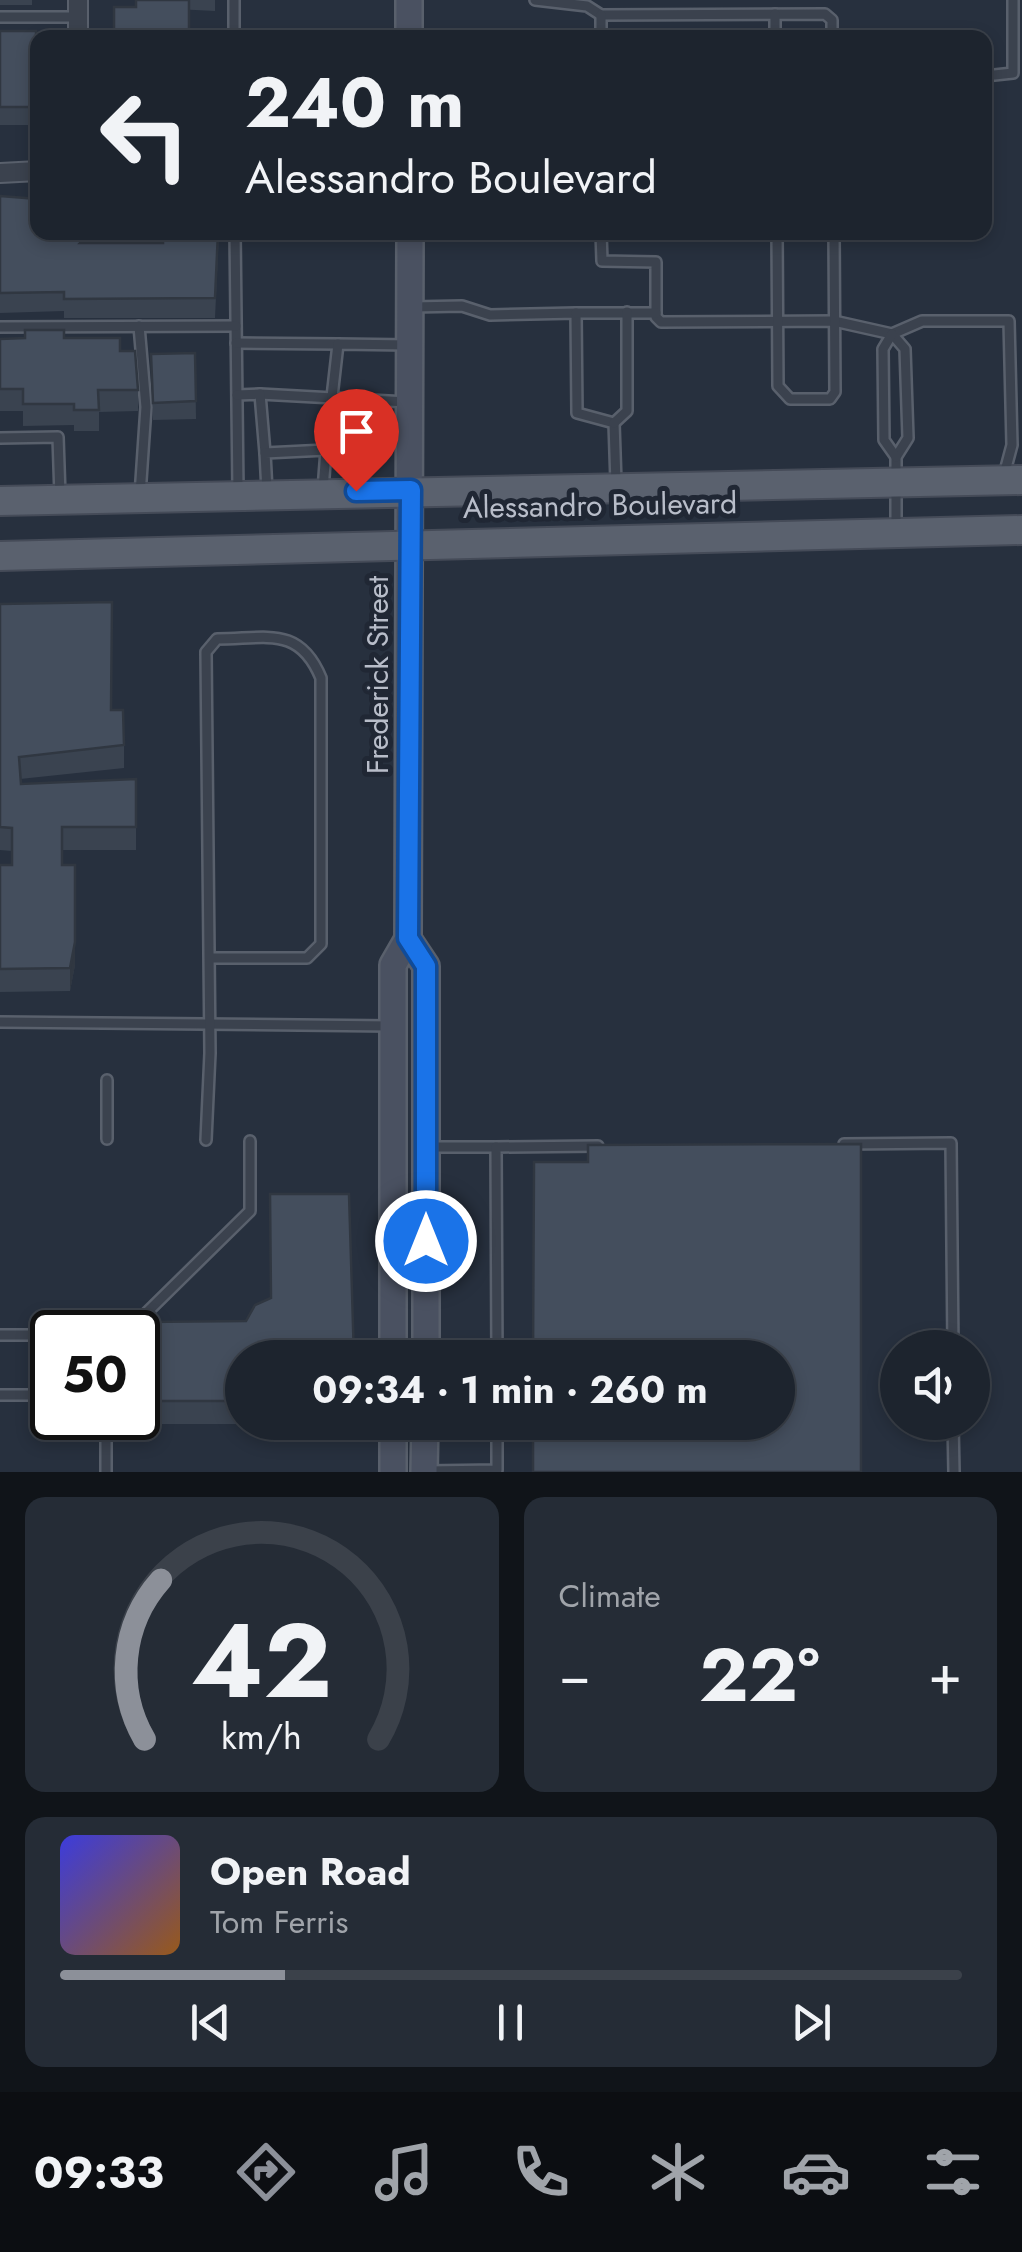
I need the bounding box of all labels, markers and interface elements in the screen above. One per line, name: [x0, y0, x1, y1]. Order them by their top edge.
text: 240 m: [245, 52, 465, 153]
icon: left: [80, 70, 210, 200]
text: Alessandro Boulevard: [245, 145, 657, 210]
pin: [314, 389, 399, 492]
icon: arrive: [329, 404, 384, 459]
street label: Alessandro Boulevard: [462, 481, 738, 529]
street label: Frederick Street: [356, 575, 399, 774]
position arrow: [374, 1189, 478, 1293]
speed limit sign: 50: [30, 1310, 160, 1440]
map controls: [880, 1330, 990, 1440]
button: sound: [880, 1330, 990, 1440]
text: 09:34 · 1 min · 260 m: [312, 1362, 708, 1417]
text: Climate: [559, 1573, 661, 1619]
text: 42: [191, 1586, 332, 1736]
text: 22°: [699, 1621, 820, 1729]
text: −: [559, 1635, 591, 1715]
text: +: [928, 1635, 962, 1715]
text: km/h: [221, 1711, 302, 1762]
text: Open Road: [210, 1844, 411, 1899]
text: Tom Ferris: [210, 1899, 348, 1945]
icon: previous: [183, 1995, 238, 2050]
icon: pause: [483, 1995, 538, 2050]
icon: next: [784, 1995, 839, 2050]
icon: directions: [231, 2137, 301, 2207]
icon: music: [369, 2137, 439, 2207]
icon: phone: [506, 2137, 576, 2207]
icon: climate: [643, 2137, 713, 2207]
icon: car: [781, 2137, 851, 2207]
icon: filters: [918, 2137, 988, 2207]
text: 09:33: [34, 2140, 164, 2205]

